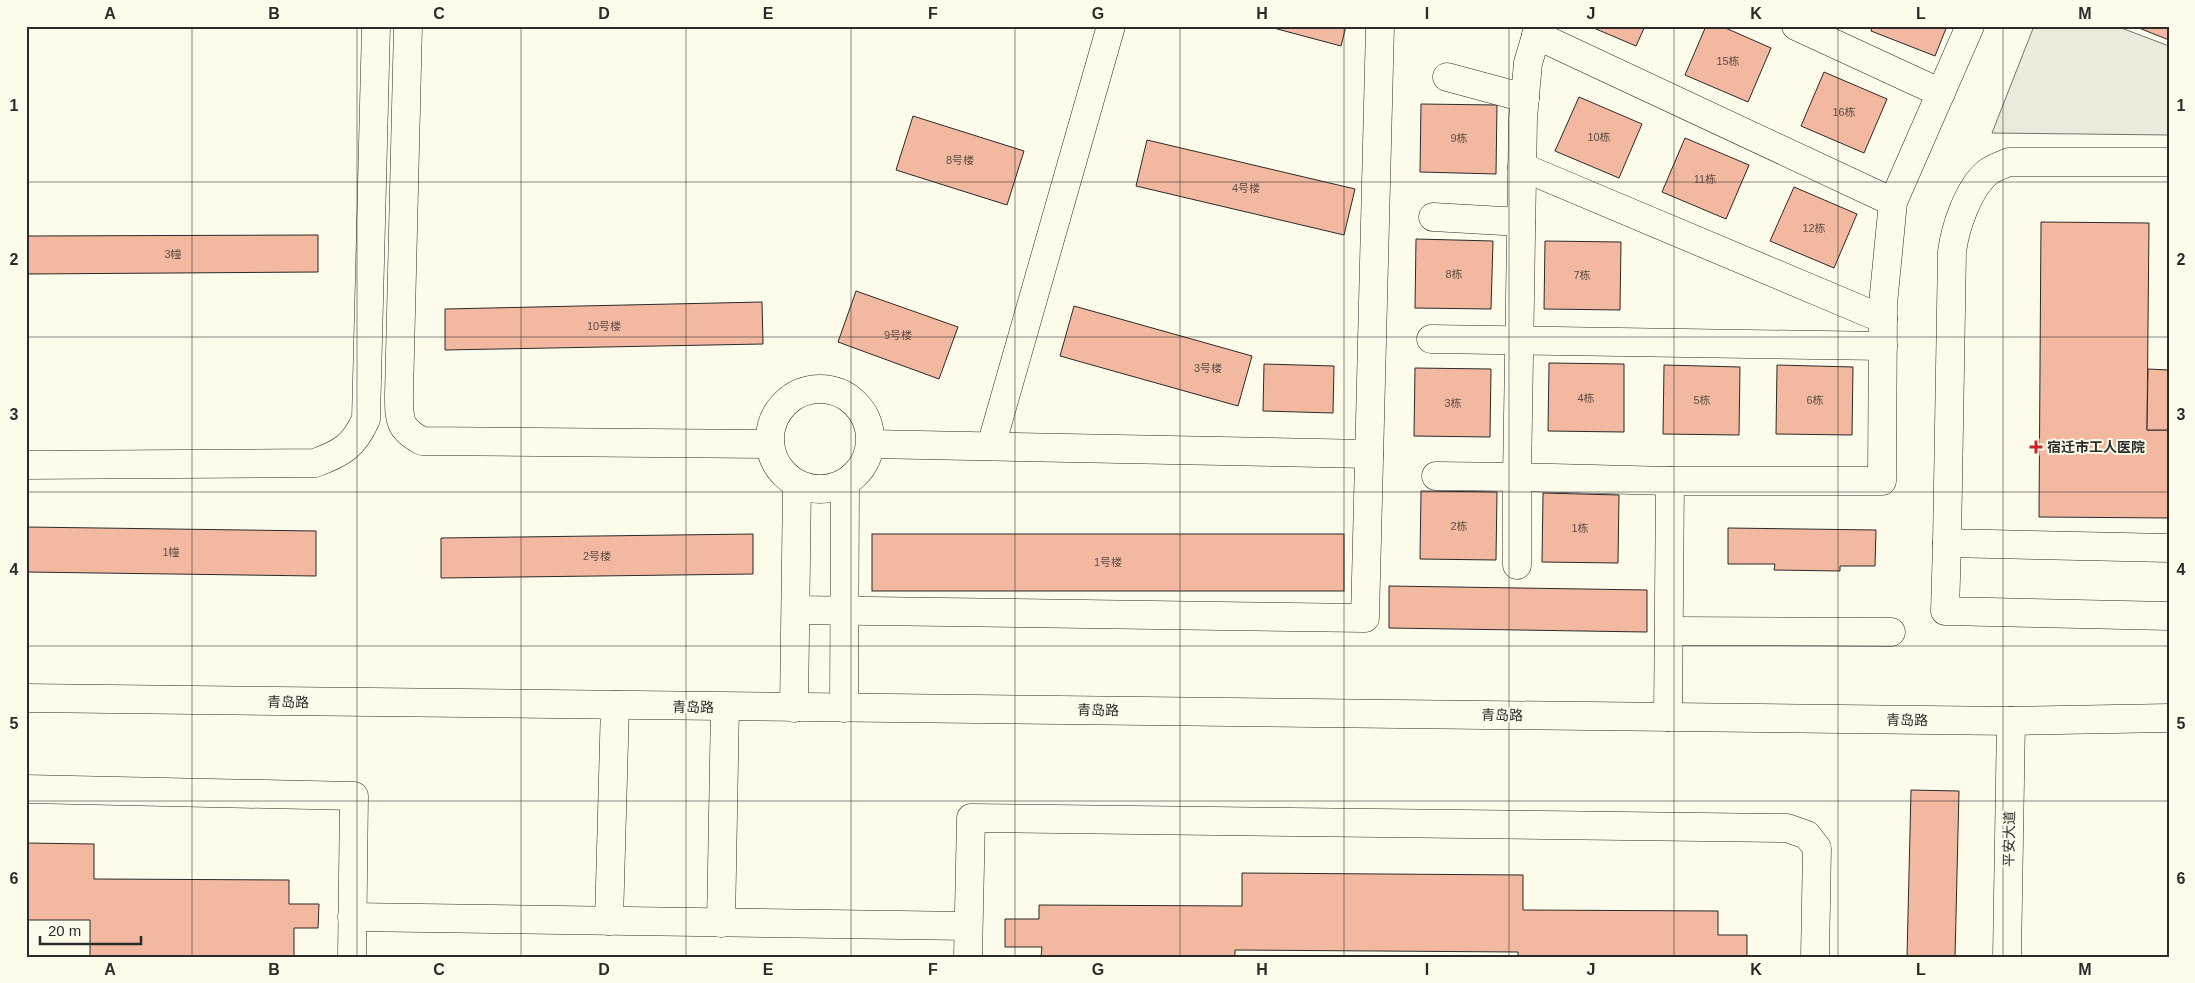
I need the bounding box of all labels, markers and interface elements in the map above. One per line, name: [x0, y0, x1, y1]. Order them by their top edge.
text: A: [104, 5, 116, 22]
text: B: [268, 5, 280, 22]
text: C: [433, 5, 445, 22]
text: D: [598, 5, 610, 22]
text: E: [763, 5, 774, 22]
text: F: [928, 5, 938, 22]
text: G: [1092, 5, 1104, 22]
text: H: [1256, 5, 1268, 22]
text: I: [1425, 5, 1429, 22]
text: J: [1587, 5, 1595, 22]
text: K: [1750, 5, 1762, 22]
text: L: [1916, 5, 1926, 22]
text: M: [2078, 5, 2092, 22]
house number: 15栋: [1716, 55, 1740, 67]
text: 1: [10, 97, 19, 114]
text: 1: [2177, 97, 2186, 114]
house number: 16栋: [1832, 106, 1856, 118]
house number: 10栋: [1587, 131, 1611, 143]
house number: 9栋: [1450, 132, 1468, 144]
house number: 8号楼: [946, 154, 974, 166]
house number: 11栋: [1694, 173, 1716, 185]
house number: 4号楼: [1232, 182, 1260, 194]
house number: 12栋: [1802, 222, 1826, 234]
house number: 3幢: [164, 248, 182, 260]
text: 2: [10, 251, 19, 268]
text: 2: [2177, 251, 2186, 268]
house number: 8栋: [1445, 268, 1463, 280]
house number: 7栋: [1573, 269, 1591, 281]
house number: 10号楼: [587, 320, 621, 332]
house number: 9号楼: [884, 329, 912, 341]
house number: 3号楼: [1194, 362, 1222, 374]
house number: 4栋: [1577, 392, 1595, 404]
house number: 5栋: [1693, 394, 1711, 406]
house number: 6栋: [1806, 394, 1824, 406]
house number: 3栋: [1444, 397, 1462, 409]
text: 3: [10, 406, 19, 423]
text: 3: [2177, 406, 2186, 423]
place label: 宿迁市工人医院: [2047, 439, 2145, 455]
marker: 宿迁市工人医院: [2029, 440, 2043, 454]
house number: 2栋: [1450, 520, 1468, 532]
house number: 1栋: [1571, 522, 1589, 534]
house number: 1幢: [162, 546, 180, 558]
house number: 2号楼: [583, 550, 611, 562]
house number: 1号楼: [1094, 556, 1122, 568]
text: 4: [10, 561, 19, 578]
text: 4: [2177, 561, 2186, 578]
street label: 青岛路: [267, 694, 309, 710]
street label: 青岛路: [672, 699, 714, 715]
street label: 青岛路: [1077, 702, 1119, 718]
street label: 青岛路: [1481, 707, 1523, 723]
street label: 青岛路: [1886, 712, 1928, 728]
text: 5: [10, 715, 19, 732]
text: 5: [2177, 715, 2186, 732]
street label: 平安大道: [2001, 811, 2017, 867]
text: 6: [10, 870, 19, 887]
text: 6: [2177, 870, 2186, 887]
scale bar: [40, 913, 141, 945]
text: 20 m: [48, 922, 81, 939]
text: A: [104, 961, 116, 978]
text: B: [268, 961, 280, 978]
text: C: [433, 961, 445, 978]
text: D: [598, 961, 610, 978]
text: E: [763, 961, 774, 978]
text: F: [928, 961, 938, 978]
text: G: [1092, 961, 1104, 978]
text: H: [1256, 961, 1268, 978]
text: I: [1425, 961, 1429, 978]
text: J: [1587, 961, 1595, 978]
text: K: [1750, 961, 1762, 978]
text: L: [1916, 961, 1926, 978]
text: M: [2078, 961, 2092, 978]

